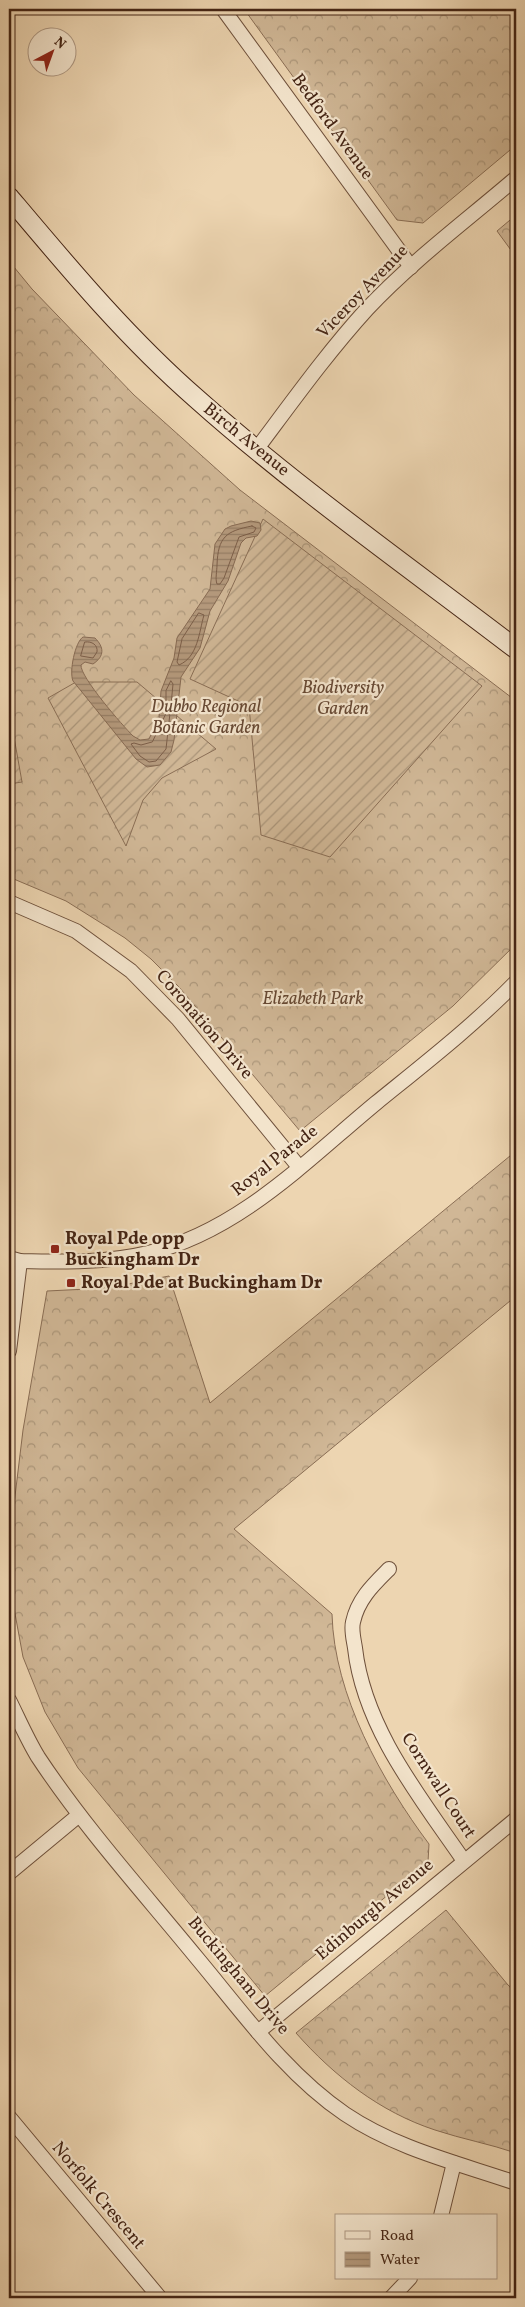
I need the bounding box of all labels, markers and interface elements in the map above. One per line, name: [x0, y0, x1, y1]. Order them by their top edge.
north arrow: [28, 28, 78, 78]
text: N: [49, 33, 70, 54]
street label: Bedford Avenue: [285, 69, 379, 185]
street label: Viceroy Avenue: [312, 239, 414, 345]
street label: Birch Avenue: [197, 397, 295, 483]
park label: Biodiversity Garden: [302, 676, 384, 722]
park label: Dubbo Regional Botanic Garden: [151, 695, 262, 741]
street label: Coronation Drive: [149, 965, 259, 1085]
park label: Elizabeth Park: [262, 987, 364, 1012]
street label: Royal Parade: [226, 1119, 324, 1203]
place label: Royal Pde opp Buckingham Dr: [65, 1227, 200, 1273]
marker: Royal Pde opp Buckingham Dr: [49, 1243, 61, 1255]
place label: Royal Pde at Buckingham Dr: [81, 1271, 323, 1296]
marker: Royal Pde at Buckingham Dr: [65, 1277, 77, 1289]
street label: Cornwall Court: [394, 1728, 482, 1844]
street label: Edinburgh Avenue: [311, 1853, 439, 1967]
street label: Buckingham Drive: [181, 1912, 295, 2040]
street label: Norfolk Crescent: [45, 2137, 151, 2255]
legend: [335, 2214, 498, 2280]
text: Road: [380, 2226, 414, 2247]
text: Water: [380, 2250, 420, 2271]

